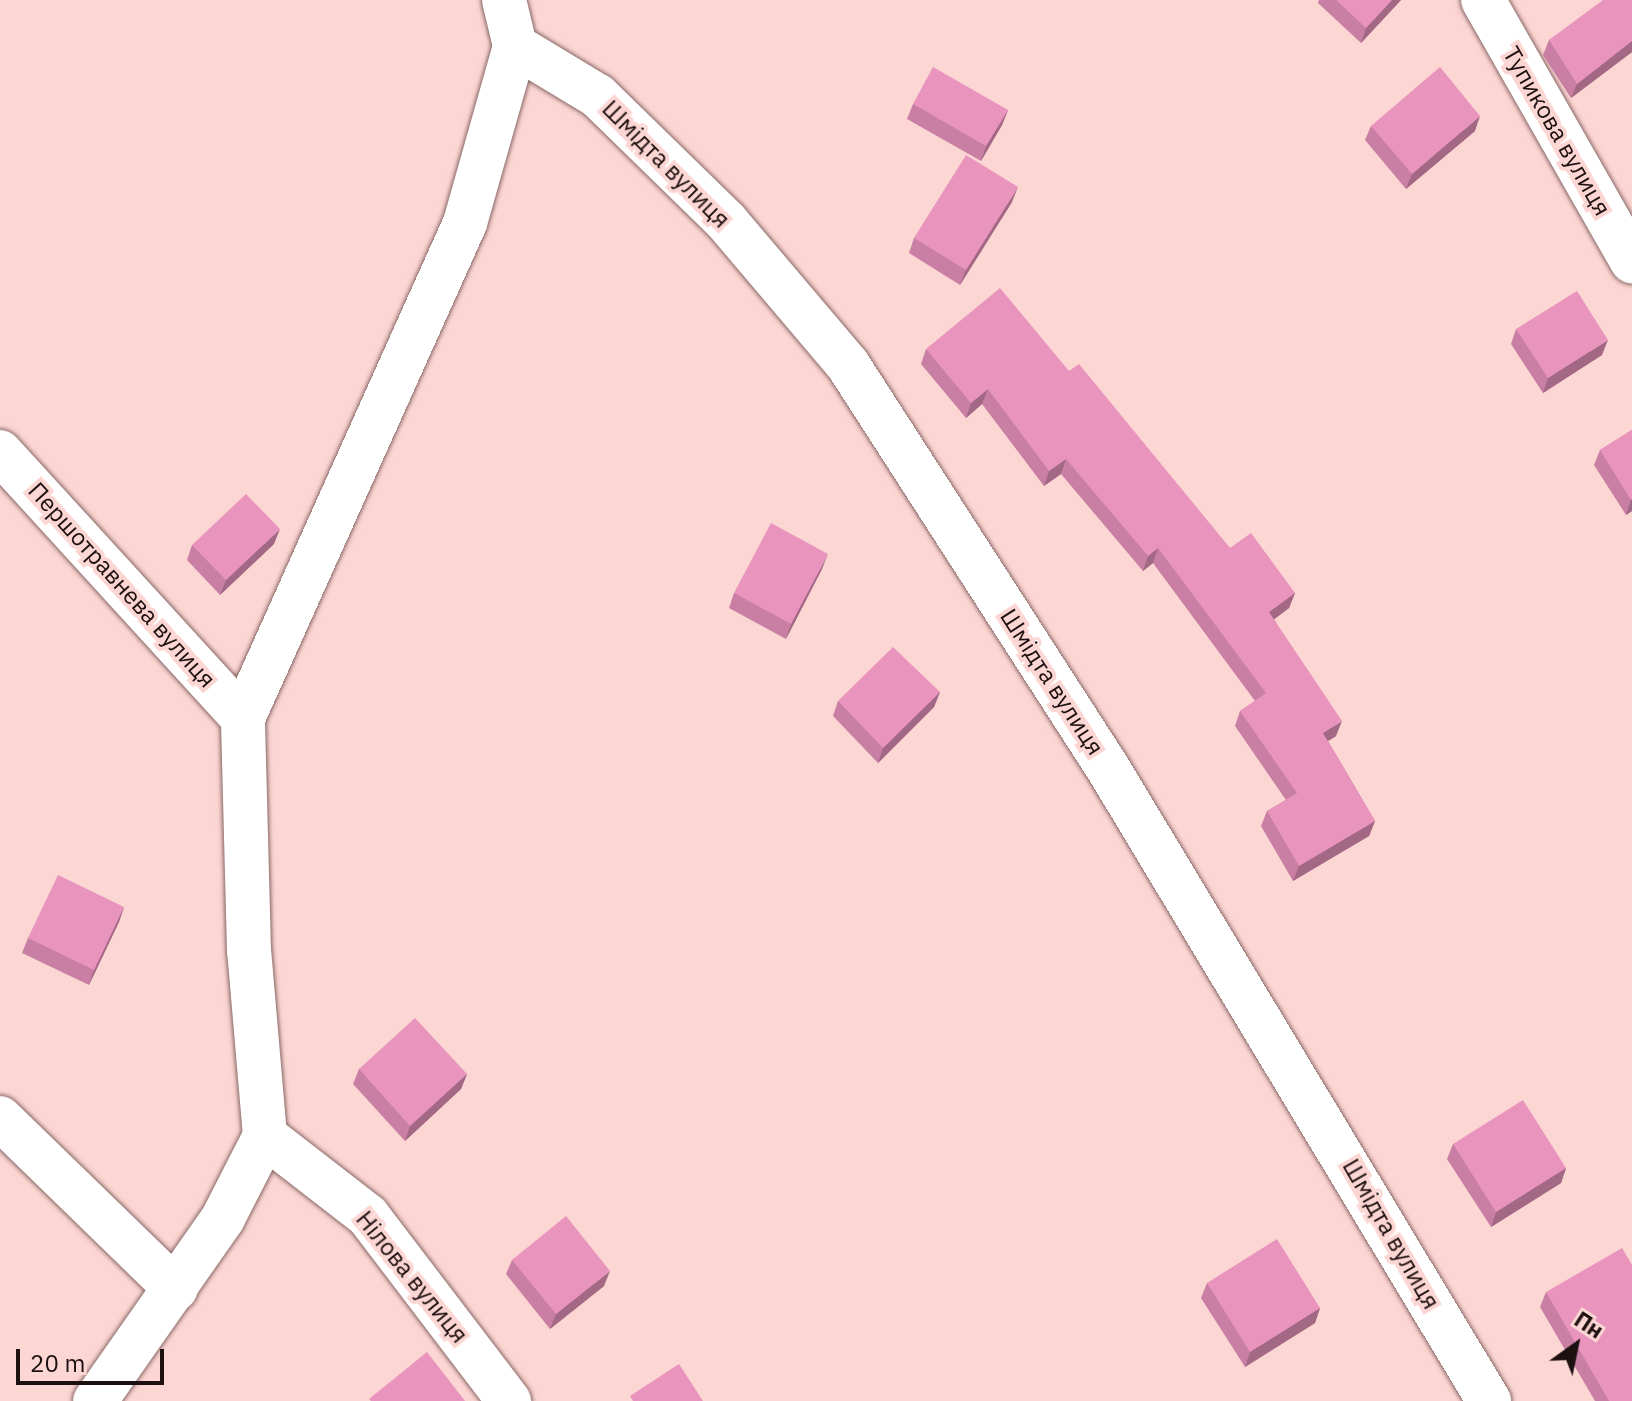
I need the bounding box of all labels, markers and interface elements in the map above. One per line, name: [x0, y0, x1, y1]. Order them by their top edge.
street label: Тупикова вулиця: [1497, 41, 1617, 221]
street label: Шмідта вулиця: [596, 94, 736, 234]
street label: Першотравнева вулиця: [22, 476, 222, 694]
street label: Шмідта вулиця: [994, 603, 1110, 761]
street label: Шмідта вулиця: [1336, 1154, 1446, 1314]
street label: Нілова вулиця: [350, 1205, 474, 1349]
text: Пн: [1569, 1304, 1609, 1345]
north arrow: [1536, 1305, 1616, 1385]
scale bar: [20, 1333, 168, 1383]
text: 20 m: [30, 1347, 85, 1379]

